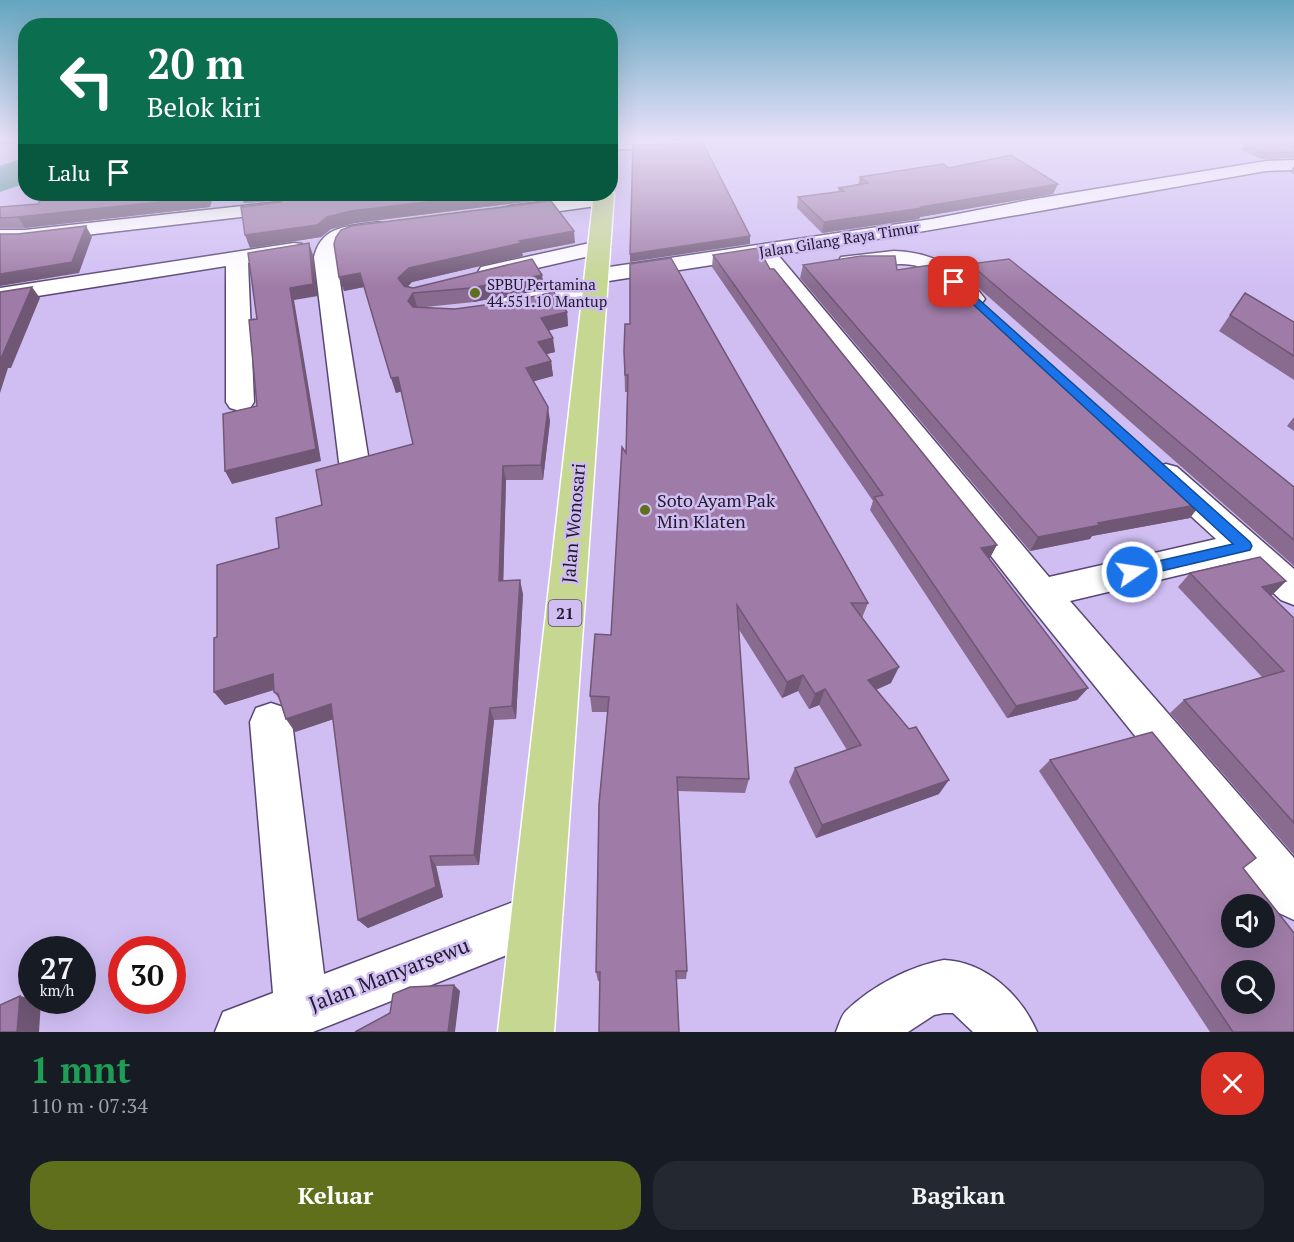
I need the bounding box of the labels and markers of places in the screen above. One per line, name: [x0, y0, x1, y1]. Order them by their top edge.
pin: [928, 256, 979, 307]
place label: SPBU Pertamina 44.551.10 Mantup: [487, 274, 607, 311]
marker: SPBU Pertamina 44.551.10 Mantup: [468, 286, 482, 300]
place label: Soto Ayam Pak Min Klaten: [657, 488, 776, 533]
marker: Soto Ayam Pak Min Klaten: [638, 503, 652, 517]

